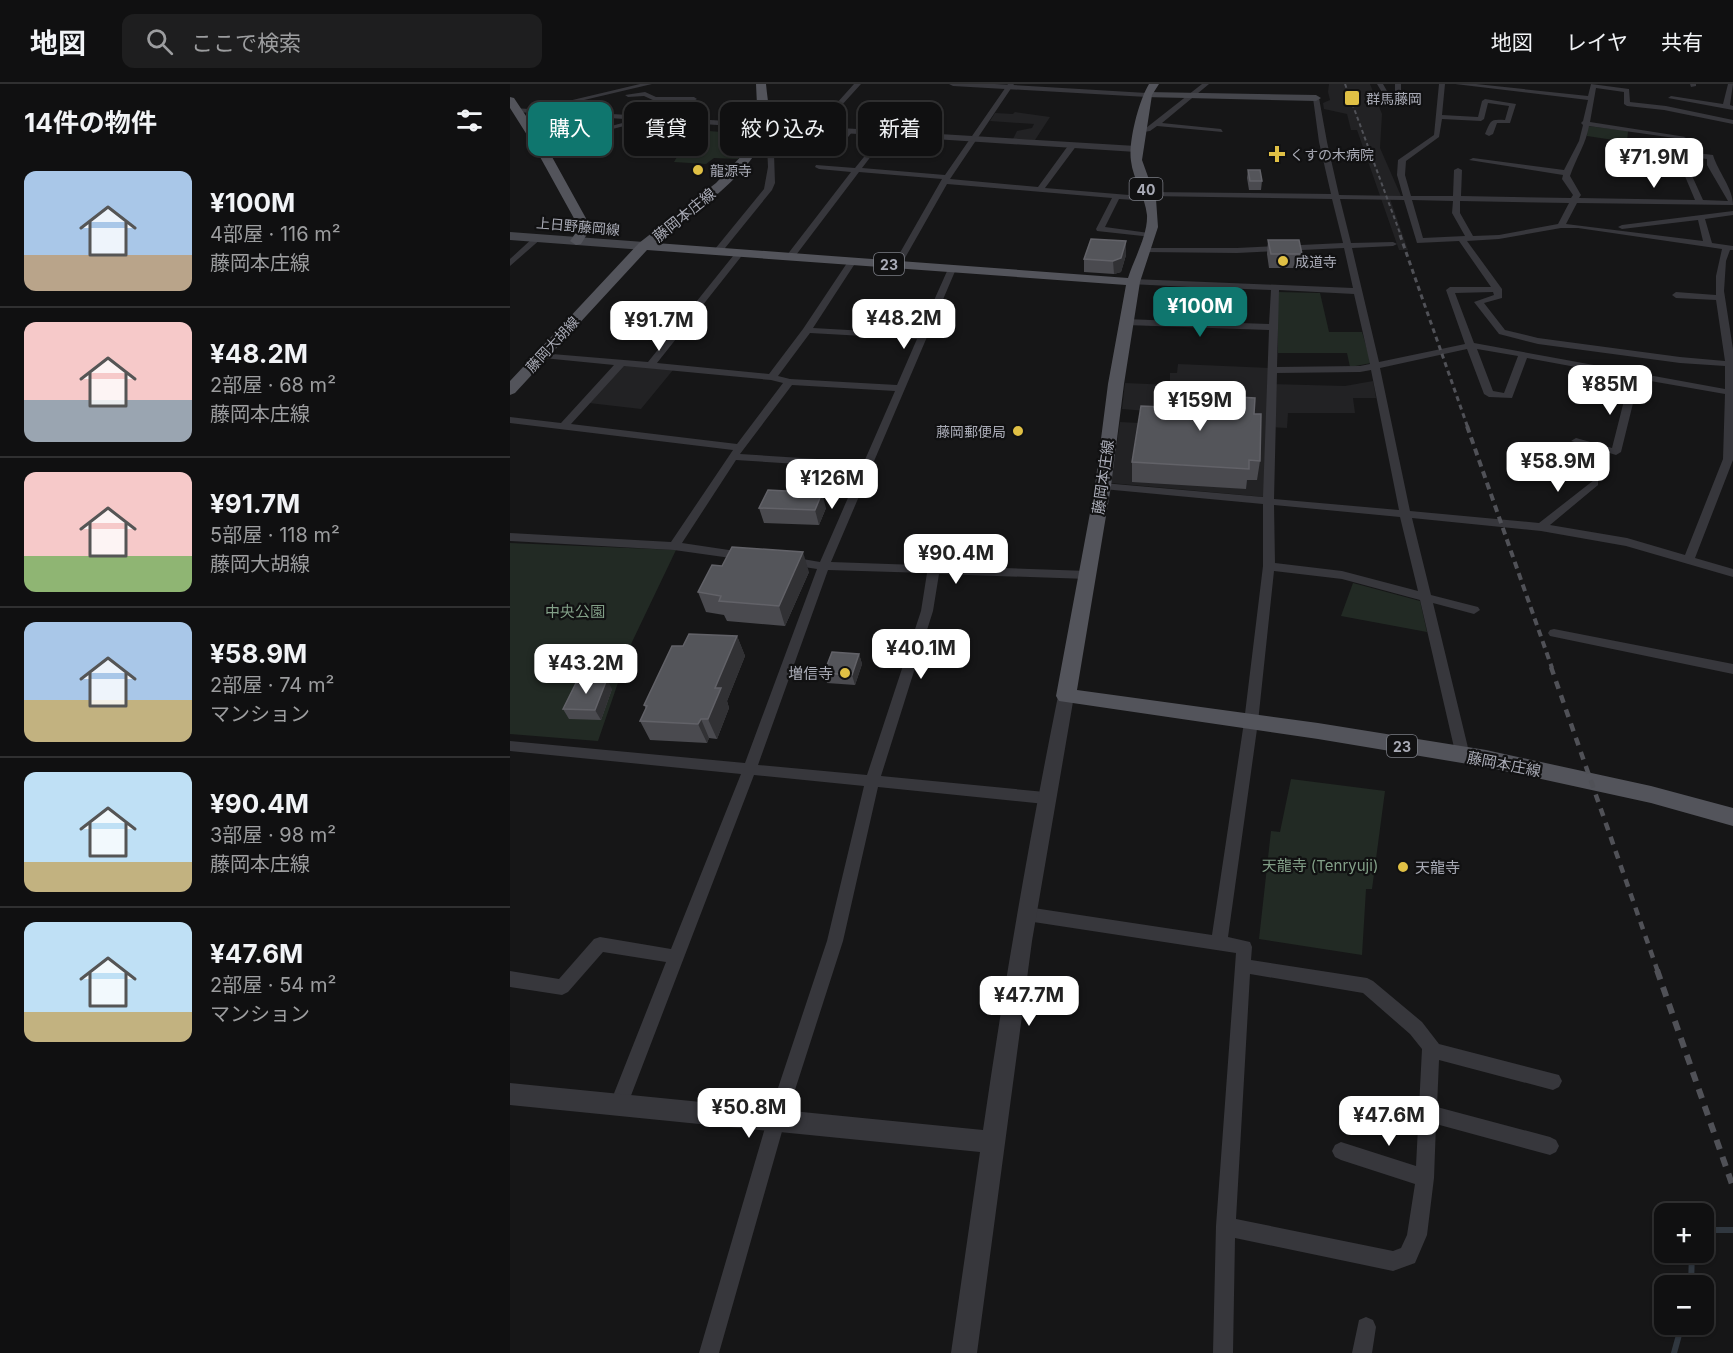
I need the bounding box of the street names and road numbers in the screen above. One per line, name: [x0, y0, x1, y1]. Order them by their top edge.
road number: 40: [1130, 178, 1162, 200]
street label: 藤岡本庄線: [649, 184, 719, 246]
street label: 上日野藤岡線: [535, 214, 621, 238]
road number: 23: [874, 253, 904, 275]
street label: 藤岡大胡線: [522, 313, 582, 375]
street label: 藤岡本庄線: [1088, 439, 1118, 515]
road number: 23: [1387, 735, 1417, 757]
street label: 藤岡本庄線: [1465, 748, 1543, 780]

